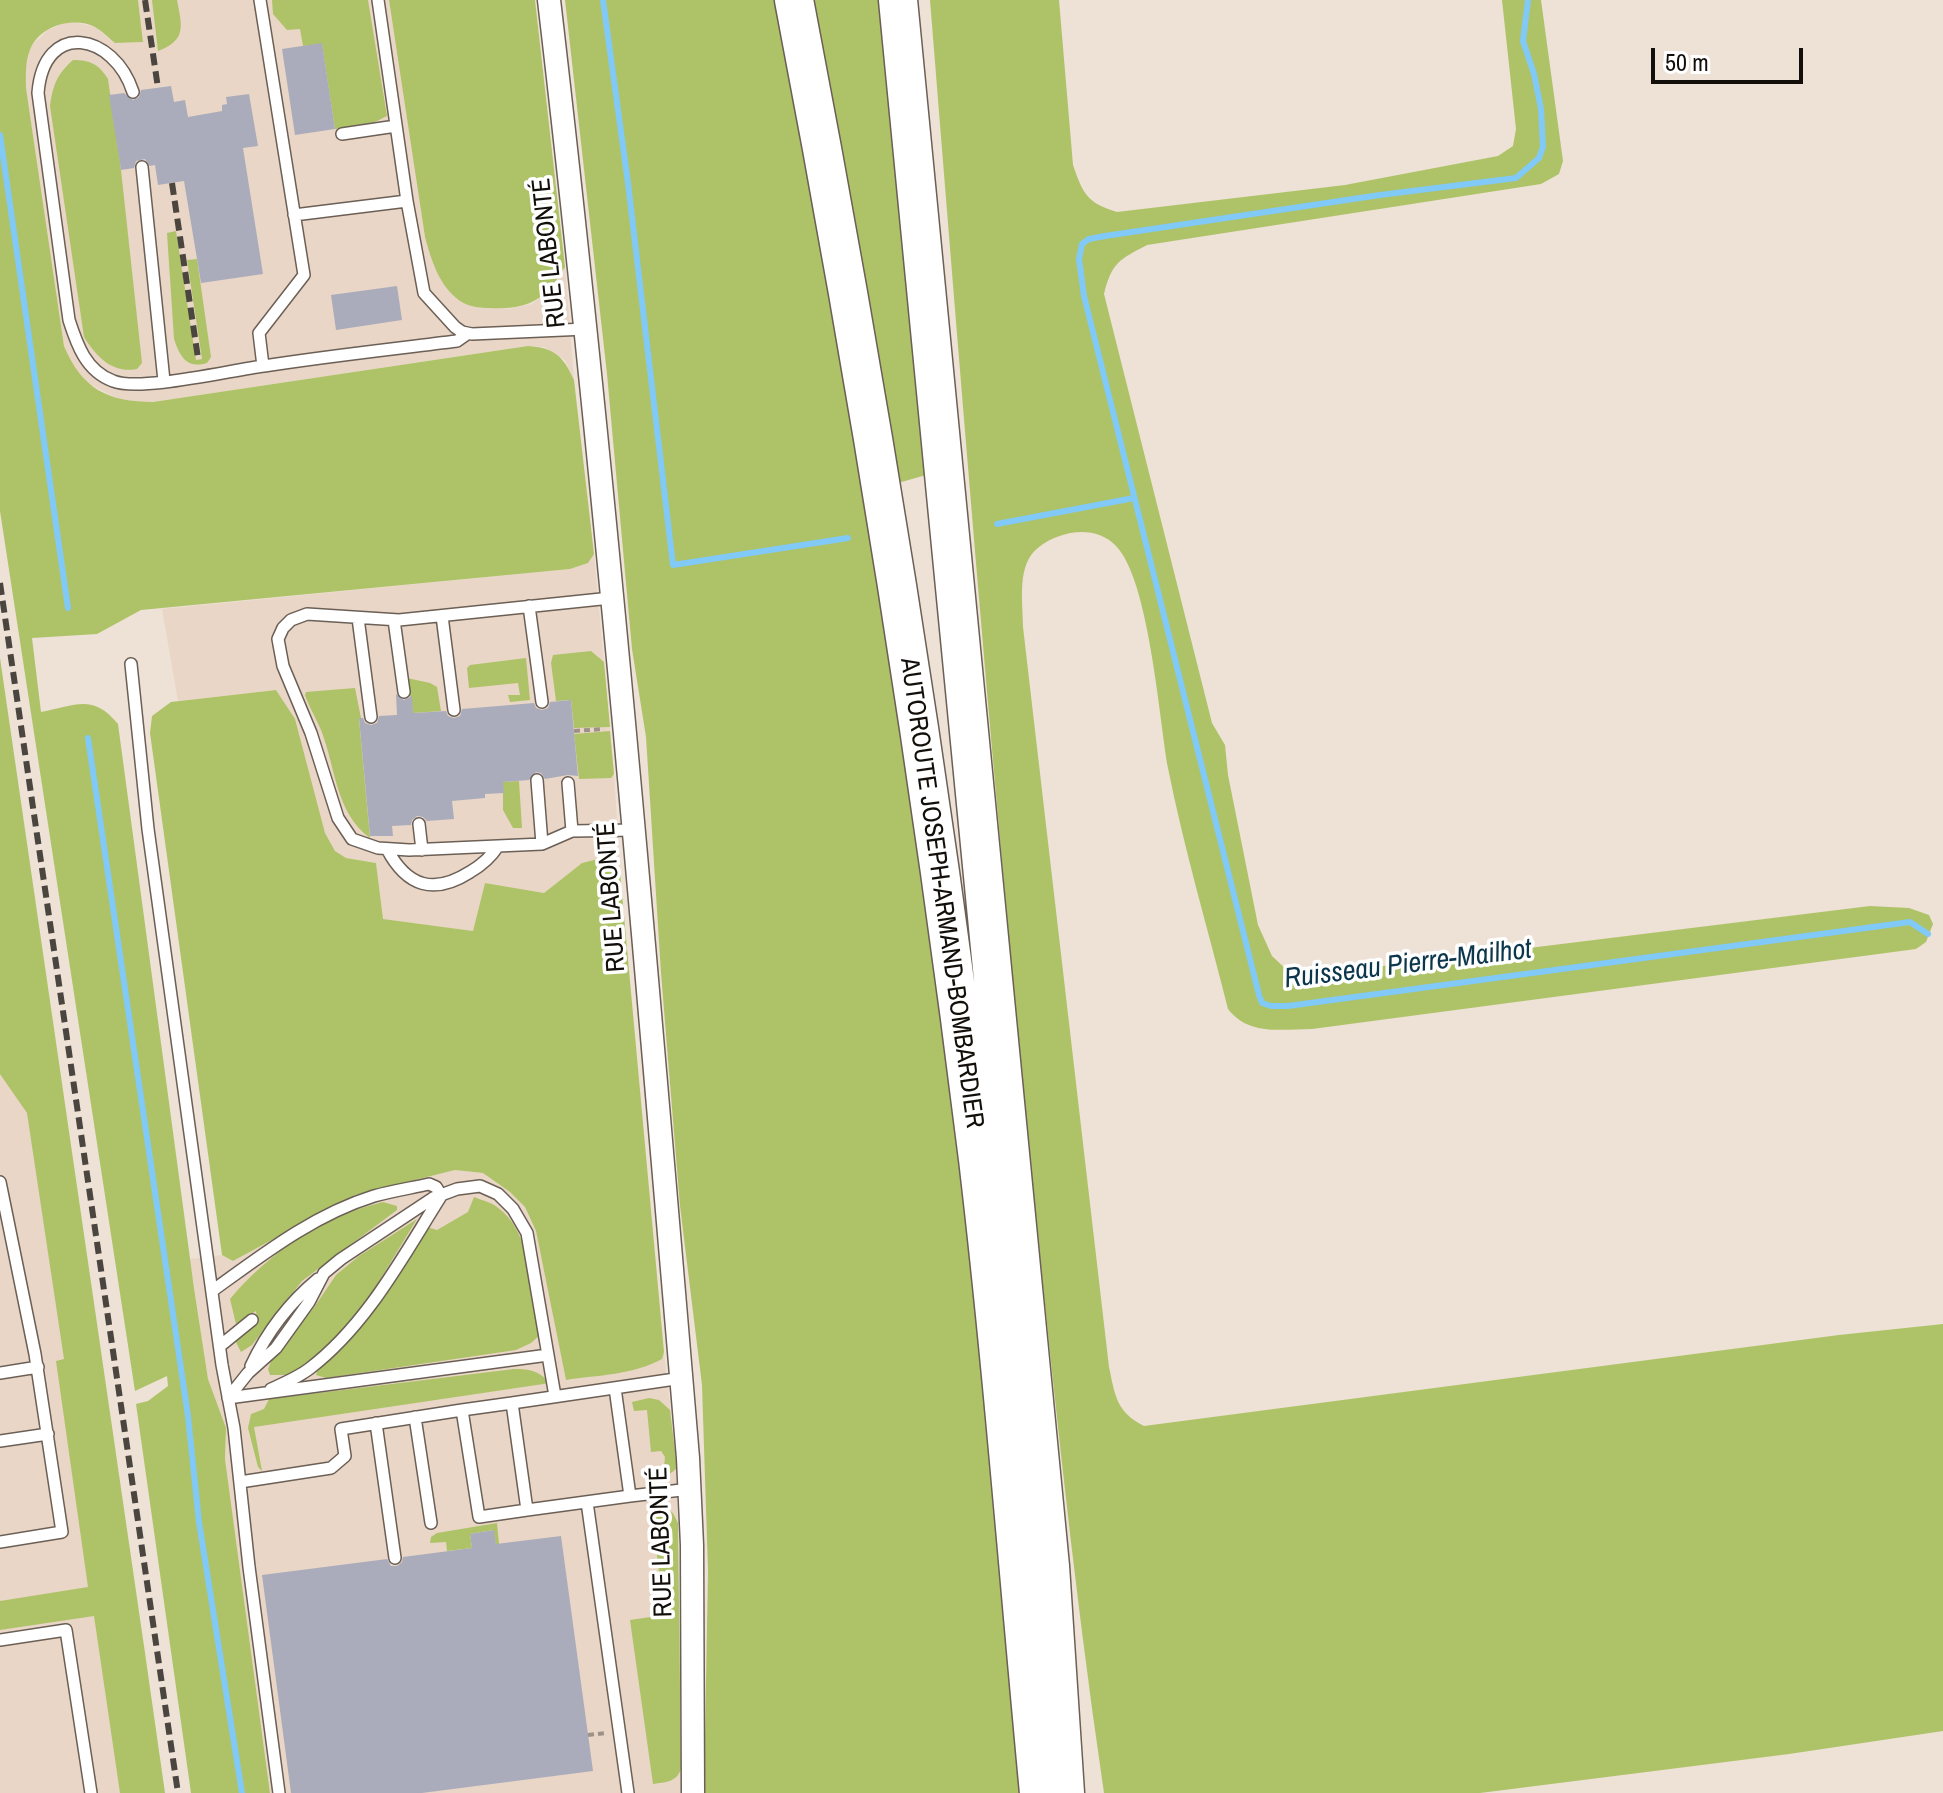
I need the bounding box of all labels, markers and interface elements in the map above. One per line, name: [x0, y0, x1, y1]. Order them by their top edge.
scale bar: [1655, 32, 1807, 82]
text: 50 m: [1665, 46, 1709, 78]
street label: RUE LABONTÉ: [527, 177, 573, 329]
street label: AUTOROUTE JOSEPH-ARMAND-BOMBARDIER: [893, 656, 989, 1130]
street label: RUE LABONTÉ: [591, 821, 633, 973]
water label: Ruisseau Pierre-Mailhot: [1282, 933, 1534, 997]
street label: RUE LABONTÉ: [644, 1466, 680, 1618]

